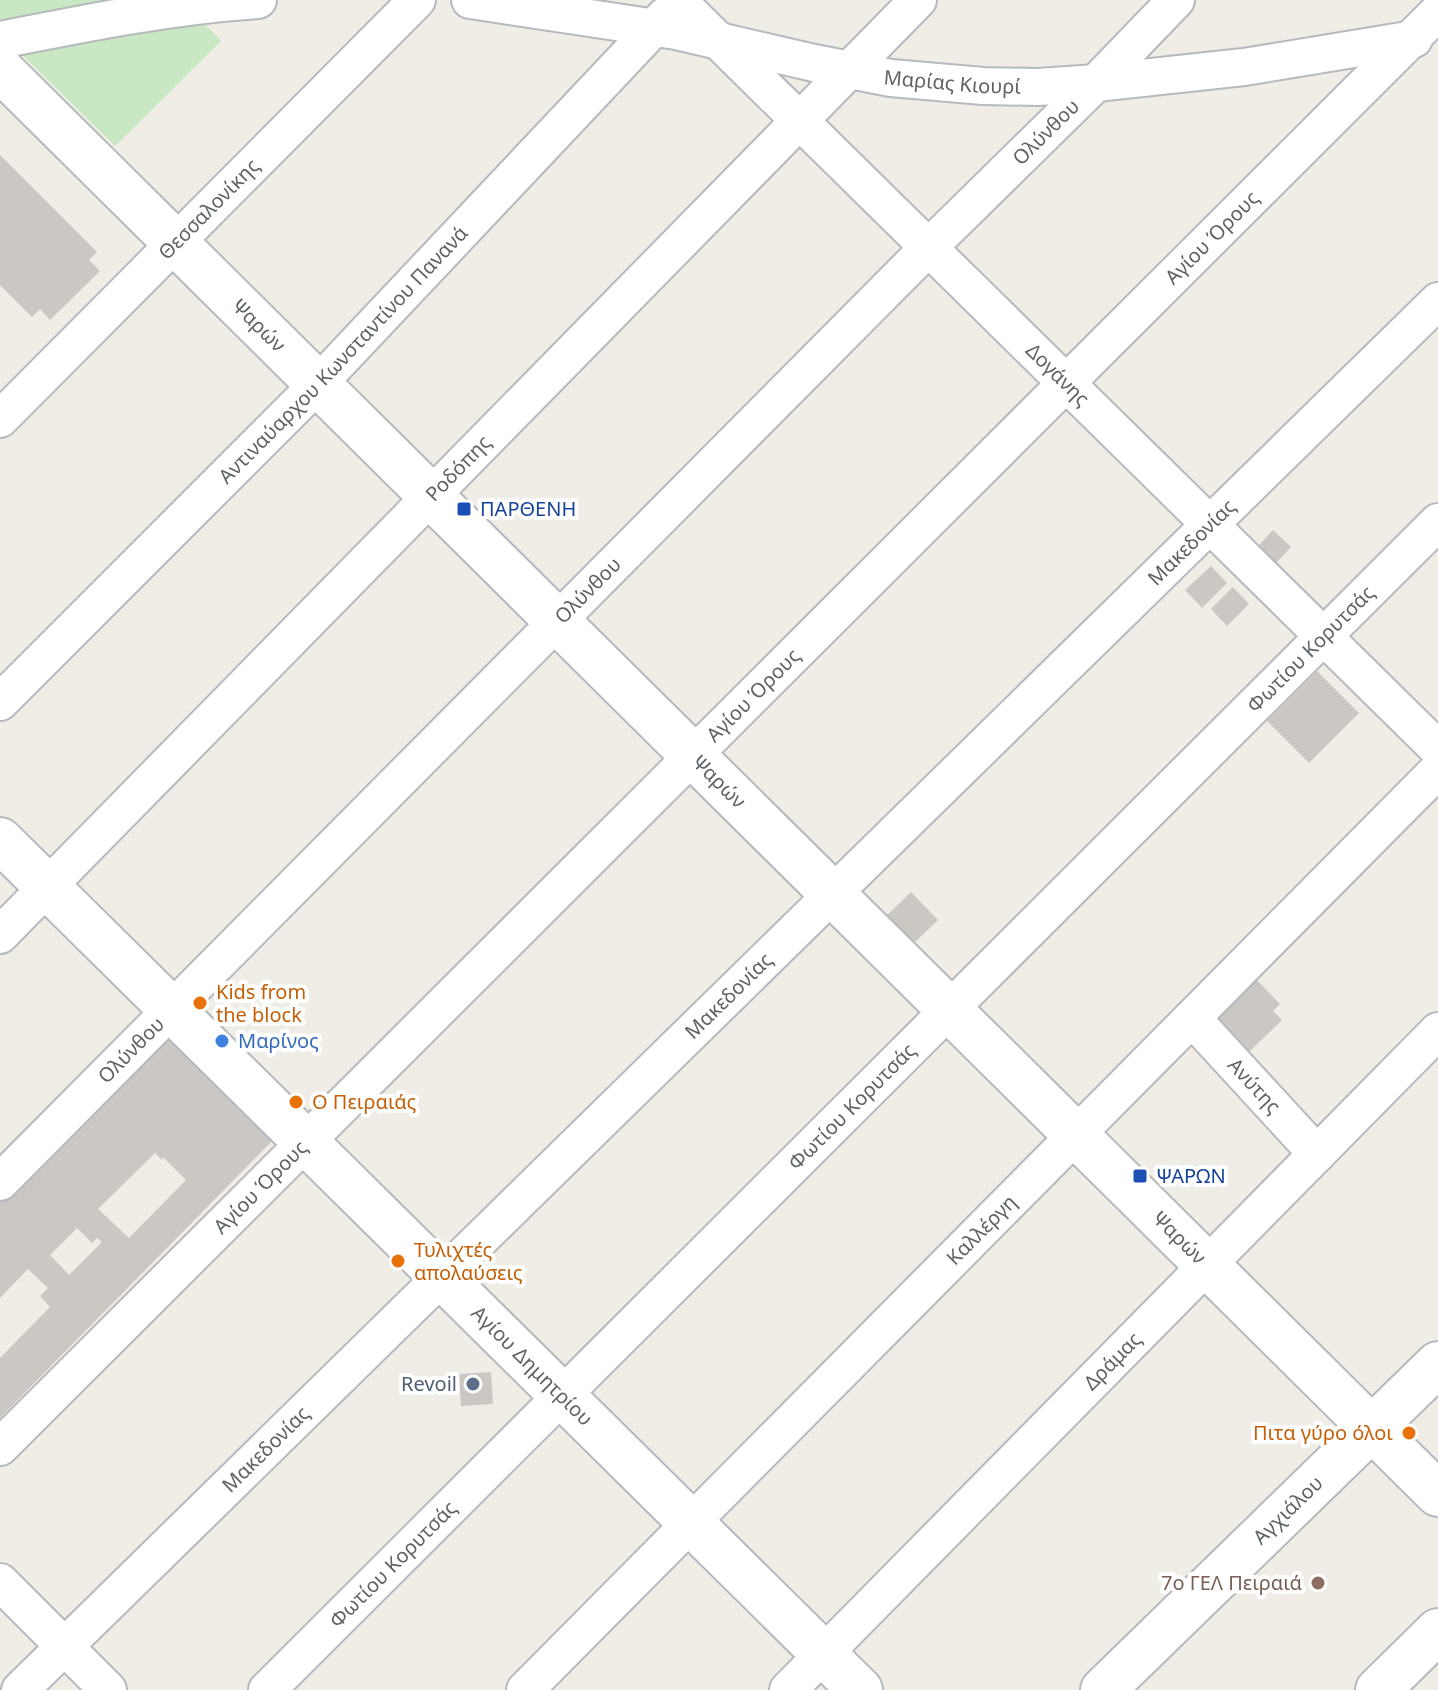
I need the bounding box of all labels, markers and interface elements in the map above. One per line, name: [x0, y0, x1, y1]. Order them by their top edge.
street label: Μαρίας Κιουρί: [883, 63, 1022, 100]
street label: Ολύνθου: [1006, 93, 1085, 171]
street label: Θεσσαλονίκης: [152, 152, 265, 265]
street label: Αγίου Όρους: [1159, 184, 1265, 290]
street label: Αντιναύαρχου Κωνσταντίνου Πανανά: [212, 219, 474, 489]
street label: Ψαρών: [226, 292, 292, 358]
street label: Δογάνης: [1020, 337, 1096, 412]
street label: Ροδόπης: [419, 429, 497, 507]
street label: Μακεδονίας: [1142, 493, 1241, 591]
place label: ΠΑΡΘΕΝΗ: [480, 495, 576, 522]
marker: ΠΑΡΘΕΝΗ: [455, 500, 473, 518]
street label: Ολύνθου: [548, 551, 627, 629]
street label: Φωτίου Κορυτσάς: [1241, 579, 1380, 718]
street label: Αγίου Όρους: [700, 642, 806, 748]
street label: Ψαρών: [686, 748, 752, 814]
street label: Μακεδονίας: [679, 946, 778, 1045]
place label: Kids from the block: [216, 978, 306, 1028]
marker: Kids from the block: [191, 994, 209, 1012]
street label: Ολύνθου: [92, 1010, 170, 1089]
place label: Μαρίνος: [238, 1027, 319, 1054]
marker: Μαρίνος: [213, 1032, 231, 1050]
street label: Φωτίου Κορυτσάς: [782, 1037, 921, 1176]
street label: Ανύτης: [1222, 1052, 1287, 1119]
place label: Ο Πειραιάς: [312, 1088, 416, 1115]
marker: Ο Πειραιάς: [287, 1093, 305, 1111]
street label: Αγίου Όρους: [207, 1134, 313, 1239]
place label: ΨΑΡΩΝ: [1156, 1162, 1226, 1189]
marker: ΨΑΡΩΝ: [1131, 1167, 1149, 1185]
street label: Καλλέργη: [940, 1189, 1022, 1271]
street label: Ψαρών: [1147, 1204, 1212, 1270]
place label: Τυλιχτές απολαύσεις: [414, 1236, 523, 1286]
marker: Τυλιχτές απολαύσεις: [389, 1252, 407, 1270]
street label: Αγίου Δημητρίου: [466, 1299, 599, 1431]
street label: Δράμας: [1077, 1326, 1147, 1396]
place label: Revoil: [401, 1370, 457, 1397]
marker: Revoil: [464, 1375, 482, 1393]
street label: Μακεδονίας: [216, 1400, 315, 1498]
place label: Πιτα γύρο όλοι: [1253, 1419, 1393, 1446]
marker: Πιτα γύρο όλοι: [1400, 1424, 1418, 1442]
street label: Αγχιάλου: [1247, 1469, 1328, 1550]
street label: Φωτίου Κορυτσάς: [323, 1494, 462, 1633]
place label: 7ο ΓΕΛ Πειραιά: [1161, 1569, 1303, 1596]
marker: 7ο ΓΕΛ Πειραιά: [1309, 1574, 1327, 1592]

